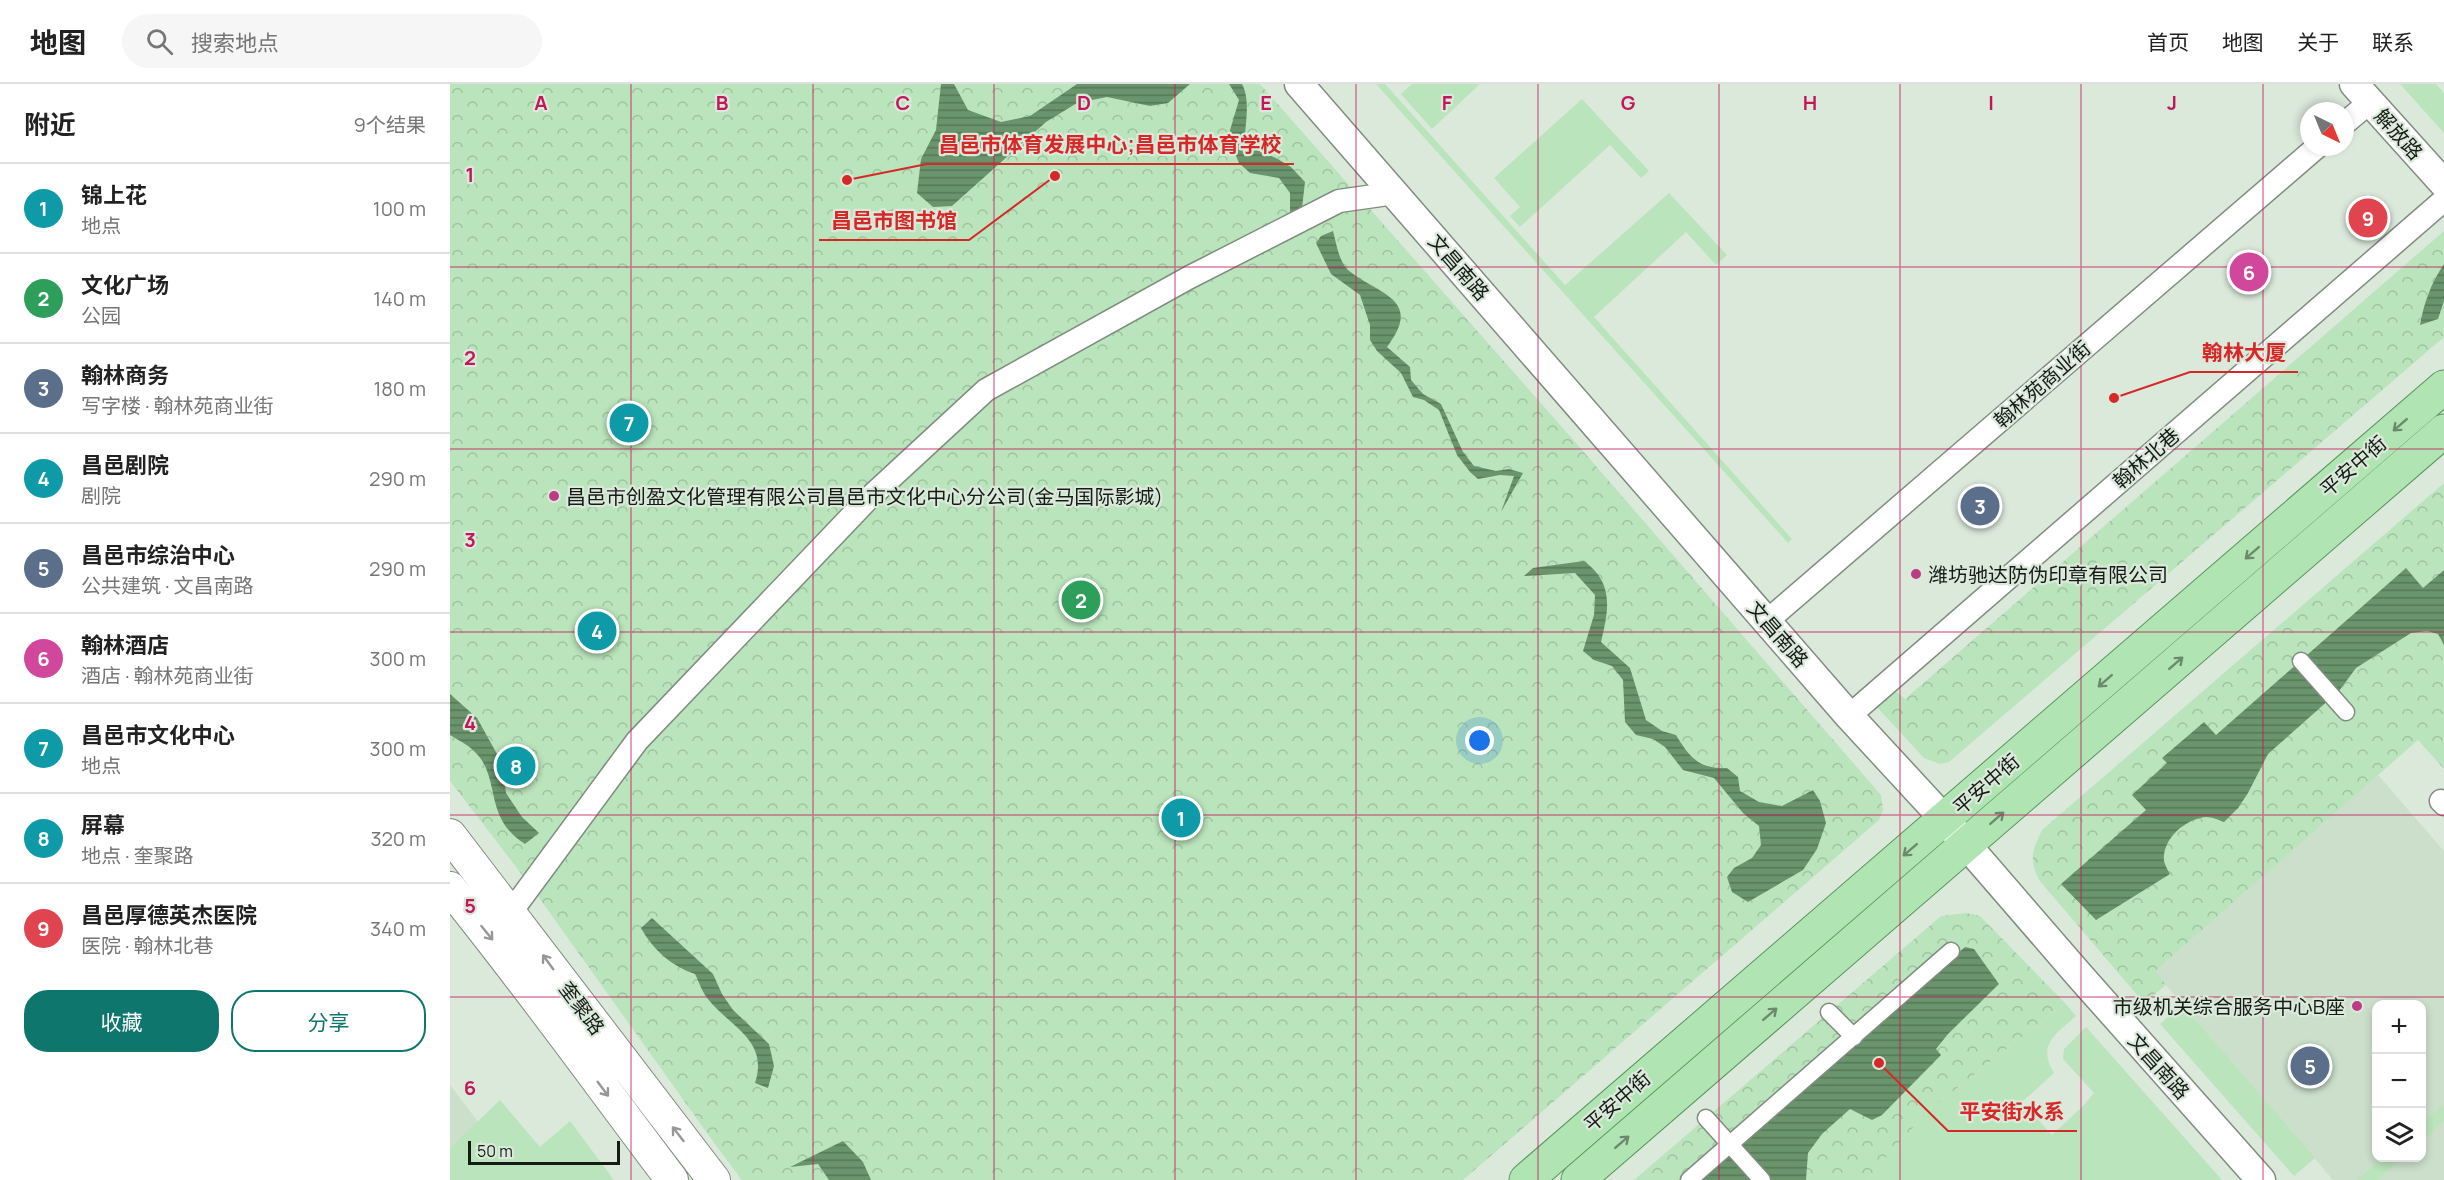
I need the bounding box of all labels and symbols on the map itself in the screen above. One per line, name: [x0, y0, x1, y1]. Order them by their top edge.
text: A: [534, 89, 548, 116]
text: B: [716, 89, 729, 116]
text: C: [896, 89, 910, 116]
text: D: [1077, 89, 1091, 116]
text: E: [1260, 89, 1272, 116]
text: F: [1442, 89, 1453, 116]
text: G: [1621, 89, 1636, 116]
text: H: [1803, 89, 1817, 116]
text: I: [1988, 89, 1994, 116]
text: J: [2167, 89, 2177, 116]
north arrow: [2300, 102, 2354, 156]
street label: 解放路: [2369, 103, 2429, 165]
callout: 昌邑市体育发展中心;昌邑市体育学校: [927, 125, 1294, 164]
text: 昌邑市体育发展中心;昌邑市体育学校: [938, 130, 1282, 158]
text: 1: [466, 161, 474, 188]
pin: 9: [2348, 196, 2388, 240]
callout: 昌邑市图书馆: [819, 201, 969, 240]
text: 昌邑市图书馆: [831, 206, 957, 234]
street label: 文昌南路: [1423, 228, 1495, 306]
pin: 6: [2230, 250, 2268, 294]
callout: 翰林大厦: [2190, 333, 2298, 372]
street label: 翰林苑商业街: [1988, 334, 2096, 434]
text: 翰林大厦: [2202, 338, 2286, 366]
text: 2: [464, 344, 476, 371]
pin: 7: [610, 400, 648, 446]
one-way arrow: [2392, 419, 2408, 432]
street label: 翰林北巷: [2107, 422, 2185, 494]
street label: 平安中街: [2314, 430, 2392, 502]
place label: 昌邑市创盈文化管理有限公司昌邑市文化中心分公司(金马国际影城): [566, 483, 1163, 510]
pin: 3: [1960, 484, 2000, 528]
marker: 昌邑市创盈文化管理有限公司昌邑市文化中心分公司(金马国际影城): [547, 489, 561, 503]
text: 3: [464, 526, 476, 553]
one-way arrow: [2245, 546, 2260, 560]
place label: 潍坊驰达防伪印章有限公司: [1928, 561, 2168, 588]
marker: 潍坊驰达防伪印章有限公司: [1909, 567, 1923, 581]
pin: 2: [1062, 578, 1100, 622]
street label: 文昌南路: [1742, 595, 1814, 673]
pin: 4: [578, 608, 616, 654]
one-way arrow: [2168, 656, 2183, 670]
one-way arrow: [2098, 674, 2113, 688]
text: 4: [464, 709, 476, 736]
your location: [1465, 726, 1494, 755]
pin: 8: [496, 744, 536, 788]
street label: 平安中街: [1947, 748, 2025, 820]
pin: 1: [1162, 796, 1200, 840]
one-way arrow: [1989, 811, 2004, 825]
one-way arrow: [1902, 843, 1918, 856]
text: 5: [464, 892, 476, 919]
one-way arrow: [480, 925, 493, 941]
one-way arrow: [541, 954, 554, 970]
street label: 奎聚路: [553, 976, 611, 1040]
place label: 市级机关综合服务中心B座: [2113, 993, 2345, 1020]
marker: 市级机关综合服务中心B座: [2350, 999, 2364, 1013]
one-way arrow: [1762, 1007, 1777, 1021]
street label: 文昌南路: [2122, 1027, 2196, 1105]
pin: 5: [2290, 1044, 2330, 1088]
street label: 平安中街: [1578, 1065, 1656, 1137]
text: 6: [464, 1074, 476, 1101]
one-way arrow: [597, 1081, 609, 1097]
callout: 平安街水系: [1948, 1092, 2077, 1131]
text: 平安街水系: [1960, 1097, 2065, 1125]
one-way arrow: [672, 1126, 685, 1142]
one-way arrow: [1615, 1135, 1630, 1149]
scale bar: [468, 1138, 620, 1166]

